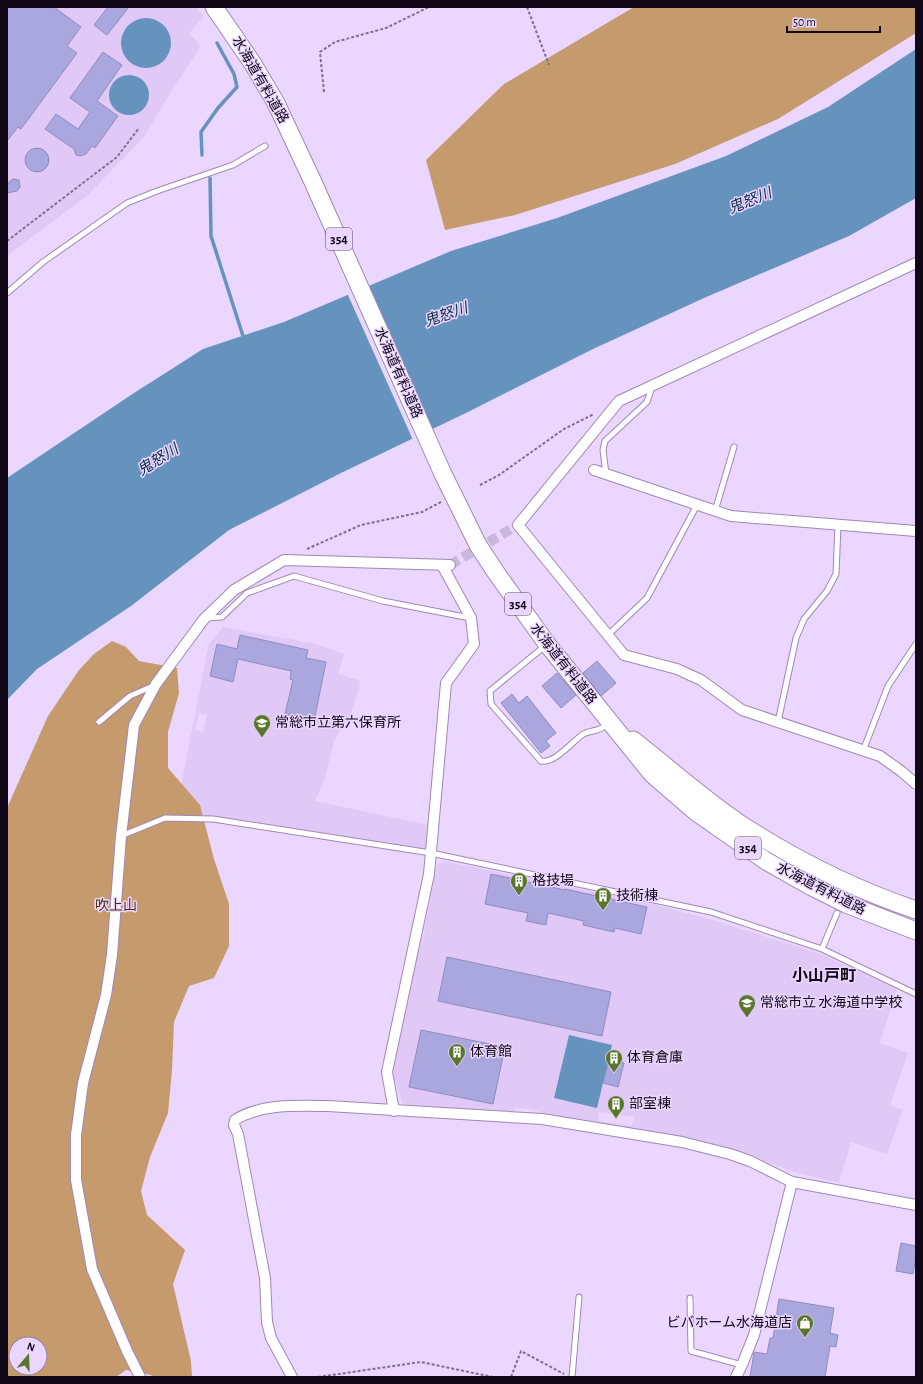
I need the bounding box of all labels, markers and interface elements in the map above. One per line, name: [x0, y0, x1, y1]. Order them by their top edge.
scale bar: [787, 8, 880, 34]
text: 50 m: [793, 16, 816, 28]
street label: 水海道有料道路: [229, 33, 292, 126]
water label: 鬼怒川: [726, 184, 776, 216]
road number: 354: [326, 228, 352, 250]
water label: 鬼怒川: [422, 299, 472, 329]
street label: 水海道有料道路: [372, 325, 426, 421]
water label: 鬼怒川: [134, 440, 183, 478]
road number: 354: [505, 593, 531, 615]
street label: 水海道有料道路: [527, 620, 600, 707]
school or university icon: 常総市立第六保育所: [252, 713, 272, 738]
place label: 常総市立第六保育所: [275, 714, 401, 730]
road number: 354: [735, 837, 761, 859]
street label: 水海道有料道路: [774, 859, 869, 917]
building icon: 格技場: [509, 871, 529, 896]
place label: 格技場: [532, 872, 574, 888]
building icon: 技術棟: [593, 886, 613, 911]
place label: 技術棟: [616, 887, 658, 903]
park label: 吹上山: [95, 898, 137, 913]
district label: 小山戸町: [792, 967, 856, 984]
school or university icon: 常総市立 水海道中学校: [737, 993, 757, 1018]
place label: 常総市立 水海道中学校: [760, 995, 902, 1010]
building icon: 体育館: [447, 1042, 467, 1067]
place label: 体育館: [470, 1044, 512, 1059]
building icon: 体育倉庫: [604, 1048, 624, 1073]
place label: 体育倉庫: [627, 1050, 683, 1065]
building icon: 部室棟: [606, 1094, 626, 1119]
place label: 部室棟: [629, 1095, 671, 1111]
shop icon: ビバホーム水海道店: [795, 1313, 815, 1338]
place label: ビバホーム水海道店: [666, 1315, 792, 1330]
north arrow: [8, 1336, 48, 1376]
text: N: [26, 1341, 37, 1353]

